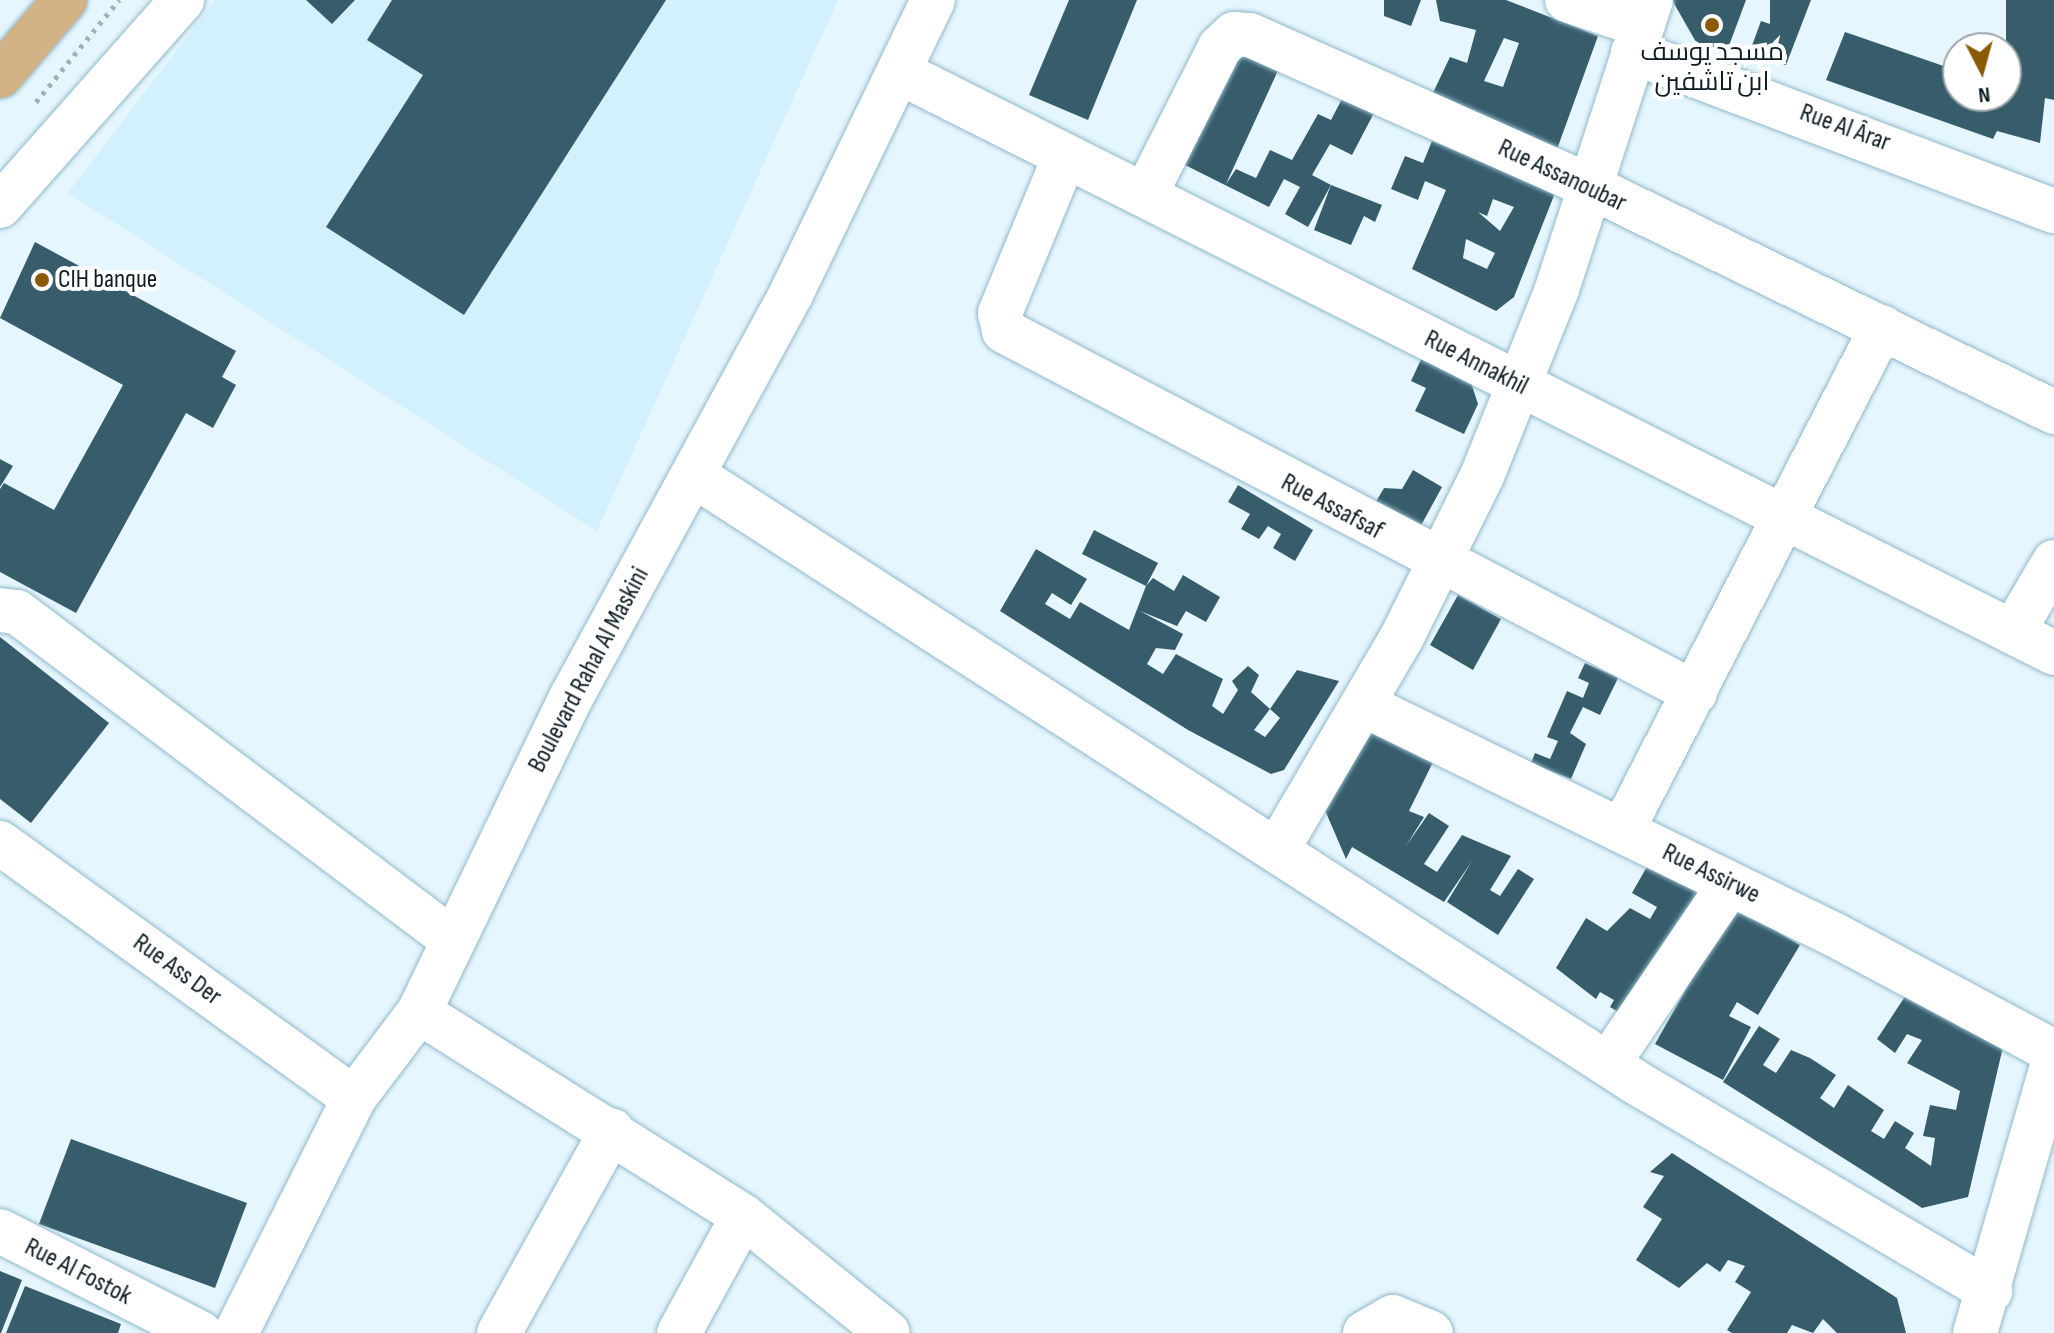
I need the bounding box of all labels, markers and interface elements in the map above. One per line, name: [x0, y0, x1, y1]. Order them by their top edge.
marker: مسجد يوسف ابن تاشفين: [1703, 16, 1721, 34]
north arrow: [1942, 32, 2022, 112]
place label: مسجد يوسف ابن تاشفين: [1640, 37, 1784, 98]
text: N: [1977, 80, 1992, 108]
street label: Rue Al Ârar: [1795, 97, 1895, 159]
street label: Rue Assanoubar: [1493, 133, 1631, 219]
place label: CIH banque: [58, 264, 157, 296]
marker: CIH banque: [33, 271, 51, 289]
street label: Rue Annakhil: [1419, 324, 1533, 402]
street label: Rue Assafsaf: [1276, 467, 1388, 547]
street label: Boulevard Rahal Al Maskini: [522, 562, 656, 778]
street label: Rue Assirwe: [1657, 837, 1765, 911]
street label: Rue Ass Der: [127, 927, 227, 1013]
street label: Rue Al Fostok: [19, 1232, 137, 1312]

